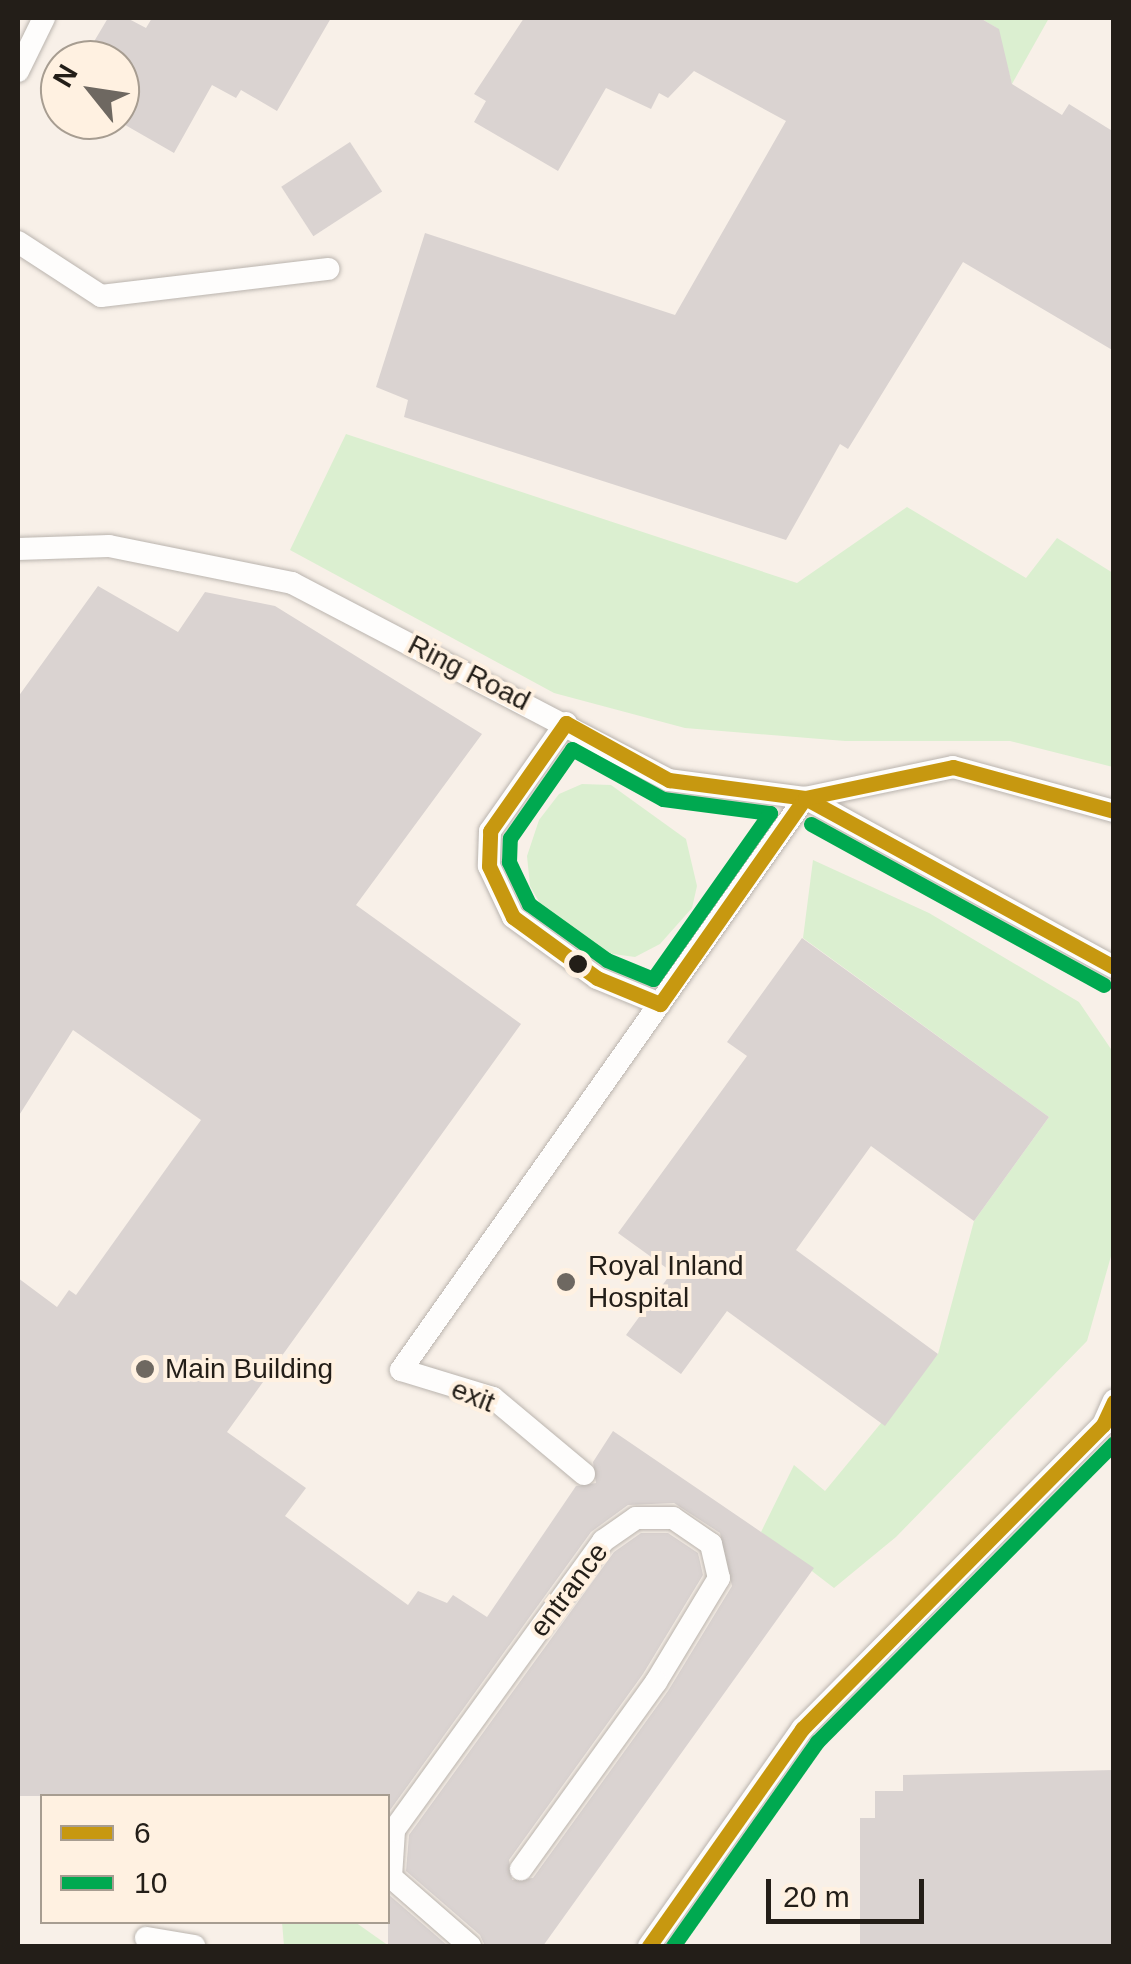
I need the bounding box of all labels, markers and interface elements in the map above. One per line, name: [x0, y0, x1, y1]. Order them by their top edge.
north arrow: [40, 40, 140, 140]
text: N: [47, 59, 84, 92]
street label: Ring Road: [402, 628, 536, 718]
unlabelled marker: [568, 954, 588, 974]
place label: Royal Inland Hospital: [588, 1249, 744, 1315]
marker: Royal Inland Hospital: [553, 1269, 579, 1295]
place label: Main Building: [165, 1352, 333, 1386]
marker: Main Building: [134, 1358, 156, 1380]
street label: exit: [447, 1372, 499, 1420]
street label: entrance: [523, 1536, 615, 1644]
legend: [40, 1794, 390, 1924]
text: 6: [134, 1816, 151, 1849]
scale bar: [771, 1859, 928, 1921]
text: 10: [134, 1866, 167, 1899]
text: 20 m: [783, 1880, 850, 1913]

